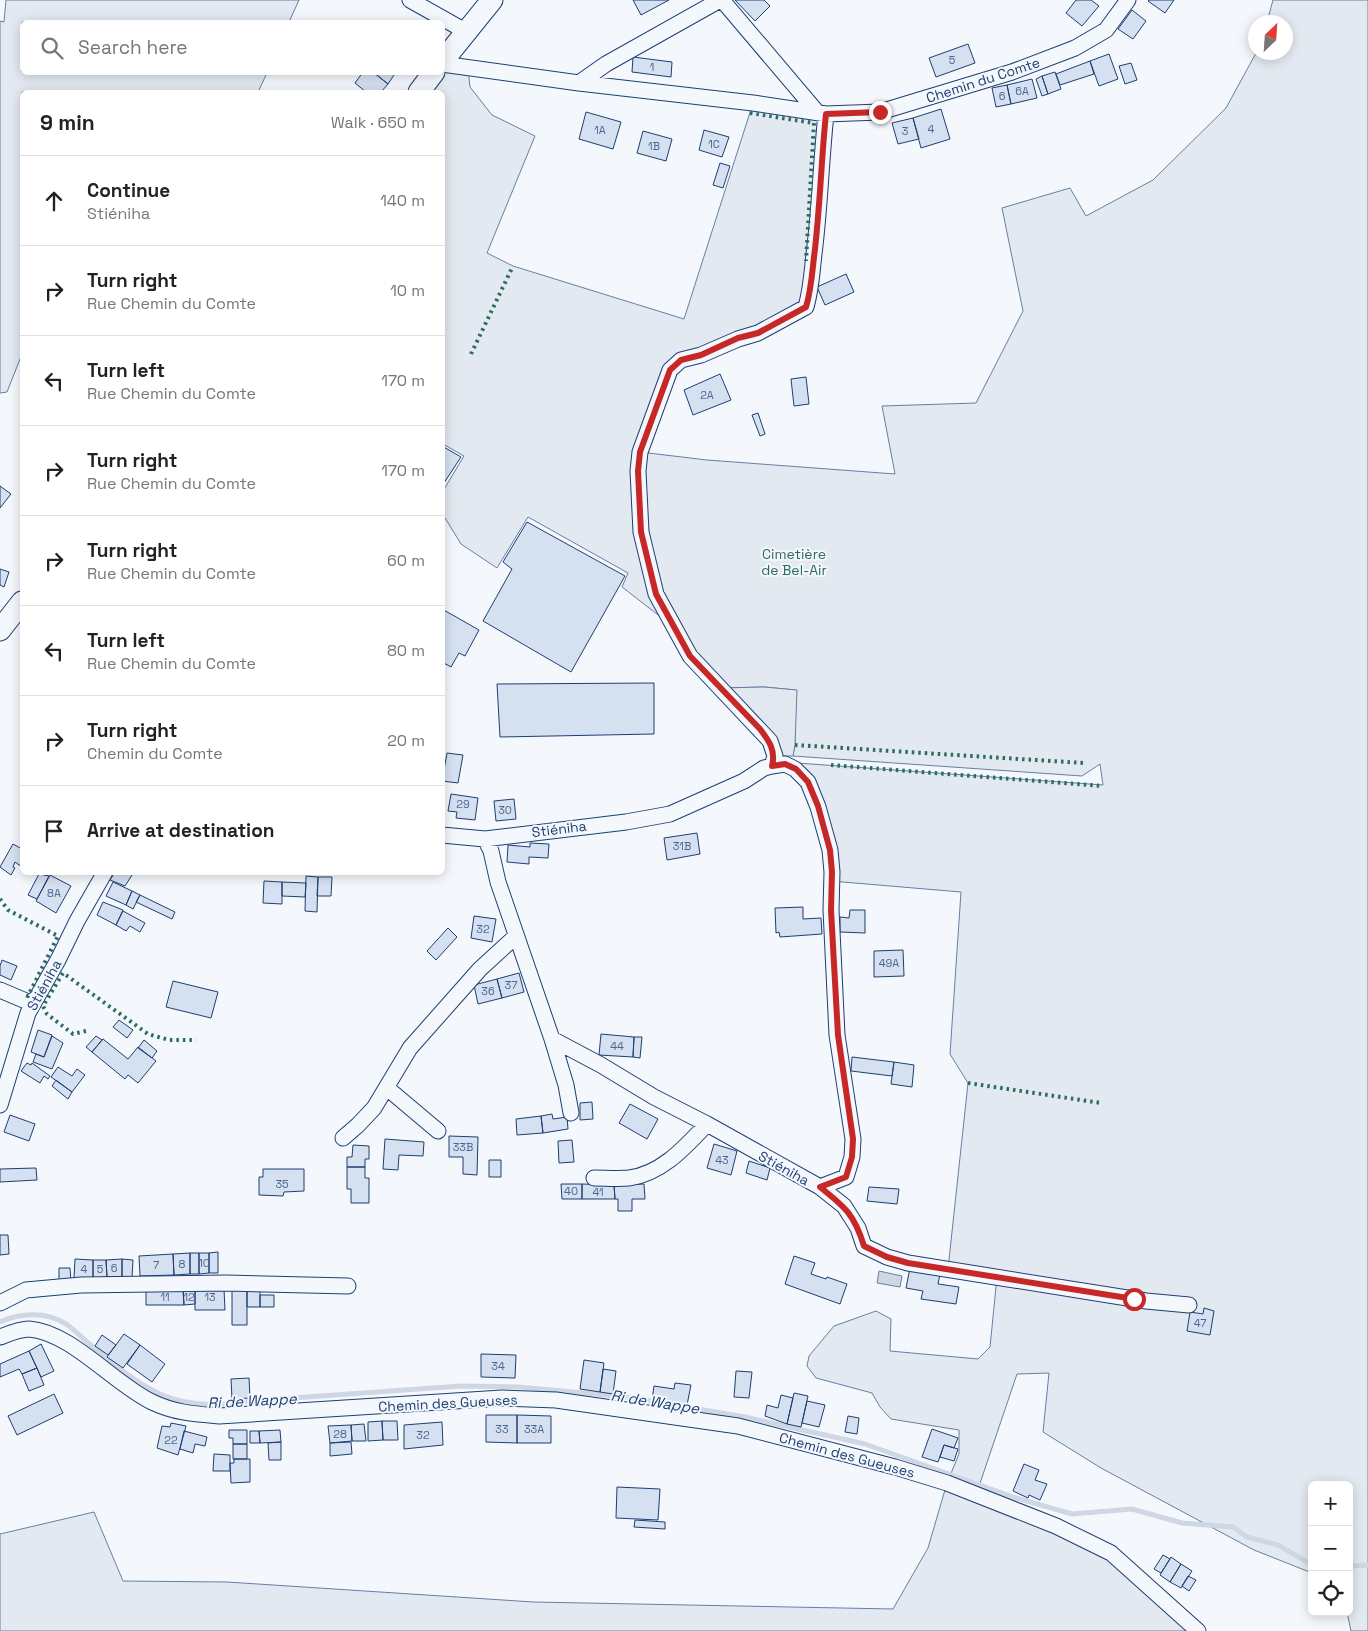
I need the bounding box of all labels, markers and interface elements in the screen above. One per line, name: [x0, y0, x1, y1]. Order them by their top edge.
north arrow: [1248, 15, 1293, 60]
search box: [20, 20, 445, 75]
icon: search: [38, 34, 66, 62]
text: Search here: [78, 35, 188, 60]
street label: Chemin du Comte: [924, 53, 1042, 107]
house number: 5: [949, 53, 956, 67]
house number: 1: [650, 60, 654, 74]
house number: 6A: [1015, 84, 1029, 98]
house number: 6: [999, 89, 1006, 103]
route end: [869, 101, 892, 124]
text: 9 min: [40, 109, 95, 136]
text: Walk · 650 m: [331, 112, 425, 133]
house number: 4: [928, 122, 935, 136]
house number: 1A: [594, 123, 606, 137]
house number: 3: [902, 124, 909, 138]
house number: 1C: [708, 137, 720, 151]
house number: 1B: [648, 139, 660, 153]
text: Continue: [87, 178, 170, 203]
icon: ahead: [40, 187, 68, 215]
text: 140 m: [380, 190, 425, 211]
text: Stiéniha: [87, 203, 150, 224]
text: Turn right: [87, 268, 177, 293]
icon: right: [40, 277, 68, 305]
text: 10 m: [390, 280, 425, 301]
text: Rue Chemin du Comte: [87, 293, 256, 314]
text: Turn left: [87, 358, 165, 383]
icon: left: [40, 367, 68, 395]
text: 170 m: [381, 370, 425, 391]
text: Rue Chemin du Comte: [87, 383, 256, 404]
house number: 2A: [700, 388, 714, 402]
text: Turn right: [87, 448, 177, 473]
icon: right: [40, 457, 68, 485]
text: 170 m: [381, 460, 425, 481]
text: Rue Chemin du Comte: [87, 473, 256, 494]
text: Turn right: [87, 538, 177, 563]
park label: Cimetière de Bel-Air: [761, 545, 827, 579]
icon: right: [40, 547, 68, 575]
text: 60 m: [387, 550, 425, 571]
text: Rue Chemin du Comte: [87, 563, 256, 584]
text: Turn left: [87, 628, 165, 653]
icon: left: [40, 637, 68, 665]
text: 80 m: [387, 640, 425, 661]
text: Rue Chemin du Comte: [87, 653, 256, 674]
text: Turn right: [87, 718, 177, 743]
icon: right: [40, 727, 68, 755]
text: 20 m: [387, 730, 425, 751]
text: Chemin du Comte: [87, 743, 223, 764]
house number: 29: [456, 797, 470, 811]
house number: 30: [498, 803, 512, 817]
icon: arrive: [40, 817, 68, 845]
street label: Stiéniha: [530, 817, 588, 841]
text: Arrive at destination: [87, 818, 275, 843]
house number: 31B: [673, 839, 691, 853]
house number: 8A: [47, 886, 61, 900]
house number: 32: [476, 922, 490, 936]
street label: Stiéniha: [23, 956, 65, 1014]
house number: 49A: [879, 956, 899, 970]
house number: 37: [505, 978, 517, 992]
house number: 36: [481, 984, 495, 998]
house number: 44: [610, 1039, 624, 1053]
house number: 33B: [453, 1140, 473, 1154]
street label: Stiéniha: [755, 1147, 813, 1189]
house number: 43: [715, 1153, 729, 1167]
house number: 35: [275, 1177, 289, 1191]
house number: 40: [564, 1184, 578, 1198]
house number: 41: [592, 1185, 604, 1199]
house number: 10: [198, 1256, 210, 1270]
house number: 8: [179, 1257, 186, 1271]
house number: 7: [153, 1258, 159, 1272]
house number: 6: [111, 1261, 118, 1275]
house number: 4: [81, 1262, 88, 1276]
house number: 5: [97, 1262, 104, 1276]
route start: [1123, 1288, 1146, 1311]
house number: 11: [160, 1290, 170, 1304]
house number: 12: [183, 1290, 195, 1304]
house number: 13: [204, 1290, 216, 1304]
house number: 47: [1194, 1316, 1206, 1330]
house number: 34: [491, 1359, 505, 1373]
water label: Ri de Wappe: [610, 1385, 702, 1418]
water label: Ri de Wappe: [207, 1389, 298, 1412]
street label: Chemin des Gueuses: [378, 1390, 518, 1416]
house number: 33: [495, 1422, 509, 1436]
house number: 33A: [524, 1422, 544, 1436]
house number: 28: [333, 1427, 347, 1441]
house number: 32: [416, 1428, 430, 1442]
street label: Chemin des Gueuses: [777, 1428, 917, 1482]
house number: 22: [164, 1433, 178, 1447]
map controls: [1308, 1481, 1353, 1616]
button: +: [1308, 1481, 1353, 1526]
button: −: [1308, 1526, 1353, 1571]
button: locate: [1308, 1571, 1353, 1616]

